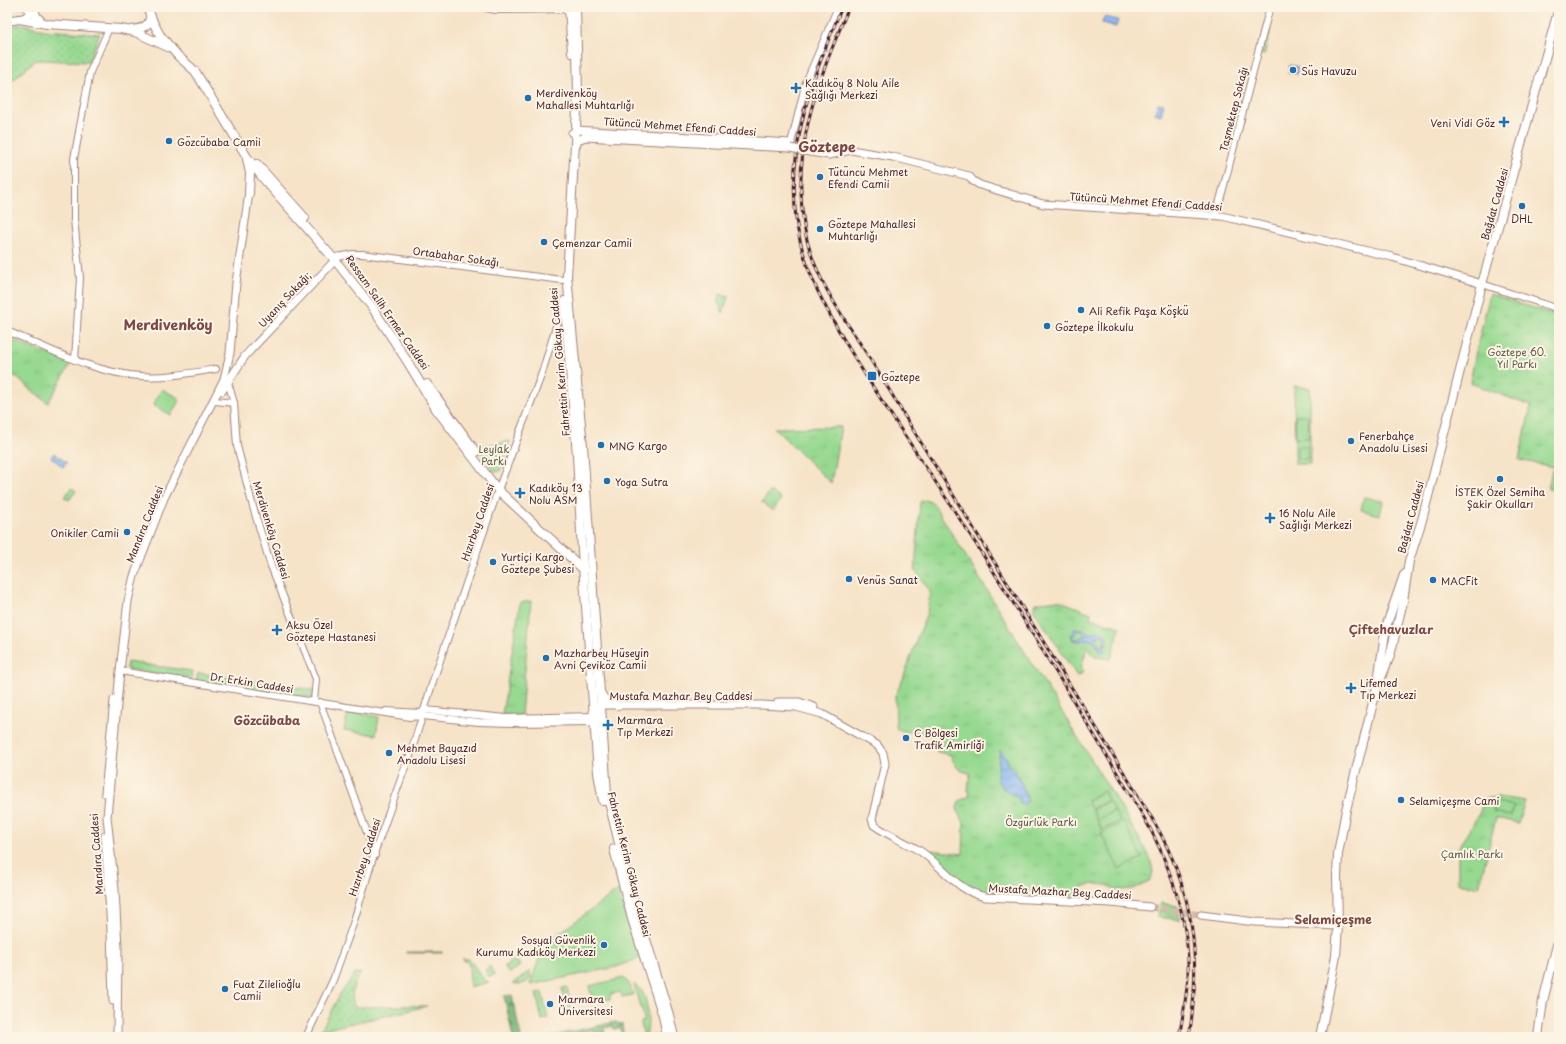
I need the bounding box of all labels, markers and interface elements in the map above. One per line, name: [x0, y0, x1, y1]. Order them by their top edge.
place label: Süs Havuzu: [1301, 63, 1357, 78]
street label: Taşmektep Sokağı: [1215, 65, 1251, 153]
marker: Süs Havuzu: [1288, 65, 1298, 75]
place label: Kadıköy 8 Nolu Aile Sağlığı Merkezi: [805, 75, 900, 102]
marker: Kadıköy 8 Nolu Aile Sağlığı Merkezi: [790, 82, 802, 94]
place label: Merdivenköy Mahallesi Muhtarlığı: [536, 85, 634, 112]
marker: Merdivenköy Mahallesi Muhtarlığı: [523, 93, 533, 103]
street label: Tütüncü Mehmet Efendi Caddesi: [603, 113, 757, 139]
place label: Veni Vidi Göz: [1431, 115, 1495, 130]
marker: Veni Vidi Göz: [1498, 116, 1510, 128]
place label: Gözcübaba Camii: [177, 134, 261, 149]
marker: Gözcübaba Camii: [164, 136, 174, 146]
district label: Göztepe: [798, 136, 856, 157]
place label: Tütüncü Mehmet Efendi Camii: [828, 164, 908, 191]
street label: Bağdat Caddesi: [1477, 166, 1512, 242]
marker: Tütüncü Mehmet Efendi Camii: [815, 172, 825, 182]
street label: Tütüncü Mehmet Efendi Caddesi: [1069, 188, 1223, 214]
marker: DHL: [1517, 201, 1527, 211]
place label: DHL: [1511, 211, 1533, 226]
place label: Göztepe Mahallesi Muhtarlığı: [828, 216, 916, 243]
marker: Göztepe Mahallesi Muhtarlığı: [815, 224, 825, 234]
place label: Çemenzar Camii: [552, 235, 632, 250]
marker: Çemenzar Camii: [539, 237, 549, 247]
street label: Ortabahar Sokağı: [412, 243, 500, 269]
street label: Ressam Salih Ermez Caddesi: [343, 252, 434, 373]
street label: Uyanış Sokağı;: [254, 268, 314, 330]
street label: Fahrettin Kerim Gökay Caddesi: [545, 287, 573, 437]
place label: Ali Refik Paşa Köşkü: [1089, 303, 1189, 318]
marker: Ali Refik Paşa Köşkü: [1076, 305, 1086, 315]
district label: Merdivenköy: [124, 314, 213, 335]
place label: Göztepe İlkokulu: [1055, 319, 1134, 334]
marker: Göztepe İlkokulu: [1042, 321, 1052, 331]
park label: Göztepe 60. Yıl Parkı: [1488, 344, 1547, 371]
place label: Göztepe: [881, 369, 921, 384]
marker: Göztepe: [866, 370, 878, 382]
place label: Fenerbahçe Anadolu Lisesi: [1359, 428, 1428, 455]
marker: Fenerbahçe Anadolu Lisesi: [1346, 436, 1356, 446]
place label: MNG Kargo: [609, 438, 667, 453]
marker: MNG Kargo: [596, 440, 606, 450]
park label: Leylak Parkı: [479, 441, 509, 468]
place label: Yoga Sutra: [615, 474, 669, 489]
marker: İSTEK Özel Semiha Şakir Okulları: [1495, 474, 1505, 484]
marker: Yoga Sutra: [602, 476, 612, 486]
street label: Merdivenköy Caddesi: [250, 479, 294, 581]
street label: Bağdat Caddesi: [1393, 479, 1427, 555]
place label: Kadıköy 13 Nolu ASM: [529, 480, 583, 507]
street label: Hızırbey Caddesi: [457, 481, 498, 563]
street label: Mandıra Caddesi: [122, 483, 166, 565]
place label: İSTEK Özel Semiha Şakir Okulları: [1455, 484, 1546, 511]
marker: Kadıköy 13 Nolu ASM: [514, 487, 526, 499]
place label: 16 Nolu Aile Sağlığı Merkezi: [1279, 505, 1352, 532]
marker: 16 Nolu Aile Sağlığı Merkezi: [1264, 512, 1276, 524]
place label: Onikiler Camii: [50, 525, 119, 540]
marker: Onikiler Camii: [122, 527, 132, 537]
place label: Yurtiçi Kargo Göztepe Şubesi: [501, 549, 574, 576]
marker: Yurtiçi Kargo Göztepe Şubesi: [488, 557, 498, 567]
place label: Venüs Sanat: [857, 572, 918, 587]
place label: MACFit: [1441, 573, 1478, 588]
marker: Venüs Sanat: [844, 574, 854, 584]
marker: MACFit: [1428, 575, 1438, 585]
place label: Aksu Özel Göztepe Hastanesi: [286, 617, 376, 644]
district label: Çiftehavuzlar: [1349, 620, 1434, 638]
marker: Aksu Özel Göztepe Hastanesi: [271, 624, 283, 636]
place label: Mazharbey Hüseyin Avni Çeviköz Camii: [554, 645, 649, 672]
marker: Mazharbey Hüseyin Avni Çeviköz Camii: [541, 653, 551, 663]
street label: Dr. Erkin Caddesi: [209, 668, 295, 696]
place label: Lifemed Tıp Merkezi: [1360, 675, 1417, 702]
marker: Lifemed Tıp Merkezi: [1345, 682, 1357, 694]
street label: Mustafa Mazhar Bey Caddesi: [609, 688, 753, 703]
district label: Gözcübaba: [234, 711, 301, 729]
place label: Marmara Tıp Merkezi: [617, 712, 674, 739]
marker: Marmara Tıp Merkezi: [602, 719, 614, 731]
place label: C Bölgesi Trafik Amirliği: [914, 725, 985, 752]
marker: C Bölgesi Trafik Amirliği: [901, 733, 911, 743]
place label: Mehmet Bayazıd Anadolu Lisesi: [397, 740, 477, 767]
marker: Mehmet Bayazıd Anadolu Lisesi: [384, 748, 394, 758]
street label: Fahrettin Kerim Gökay Caddesi: [605, 790, 655, 939]
place label: Selamiçeşme Cami: [1409, 793, 1500, 808]
marker: Selamiçeşme Cami: [1396, 795, 1406, 805]
street label: Mandıra Caddesi: [86, 813, 106, 895]
park label: Özgürlük Parkı: [1005, 814, 1077, 829]
street label: Hızırbey Caddesi: [344, 816, 385, 898]
park label: Çamlık Parkı: [1441, 846, 1503, 861]
street label: Mustafa Mazhar Bey Caddesi: [988, 880, 1132, 902]
district label: Selamiçeşme: [1294, 910, 1372, 928]
place label: Sosyal Güvenlik Kurumu Kadıköy Merkezi: [476, 932, 596, 959]
marker: Sosyal Güvenlik Kurumu Kadıköy Merkezi: [599, 940, 609, 950]
place label: Fuat Zilelioğlu Camii: [233, 976, 301, 1003]
marker: Fuat Zilelioğlu Camii: [220, 984, 230, 994]
place label: Marmara Üniversitesi: [558, 991, 613, 1018]
marker: Marmara Üniversitesi: [545, 999, 555, 1009]

